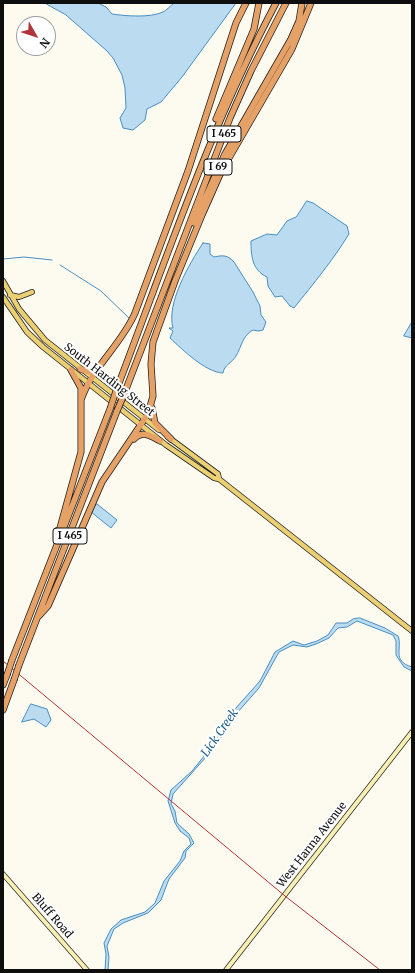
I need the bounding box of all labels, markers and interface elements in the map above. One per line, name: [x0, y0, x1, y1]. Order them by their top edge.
north arrow: [16, 16, 56, 56]
text: N: [36, 35, 53, 51]
road number: I 465: [207, 126, 241, 142]
road number: I 69: [204, 159, 232, 175]
street label: South Harding Street: [61, 341, 157, 419]
road number: I 465: [53, 528, 87, 544]
water label: Lick Creek: [198, 706, 242, 760]
street label: West Hanna Avenue: [274, 800, 350, 890]
street label: Bluff Road: [29, 891, 75, 941]

